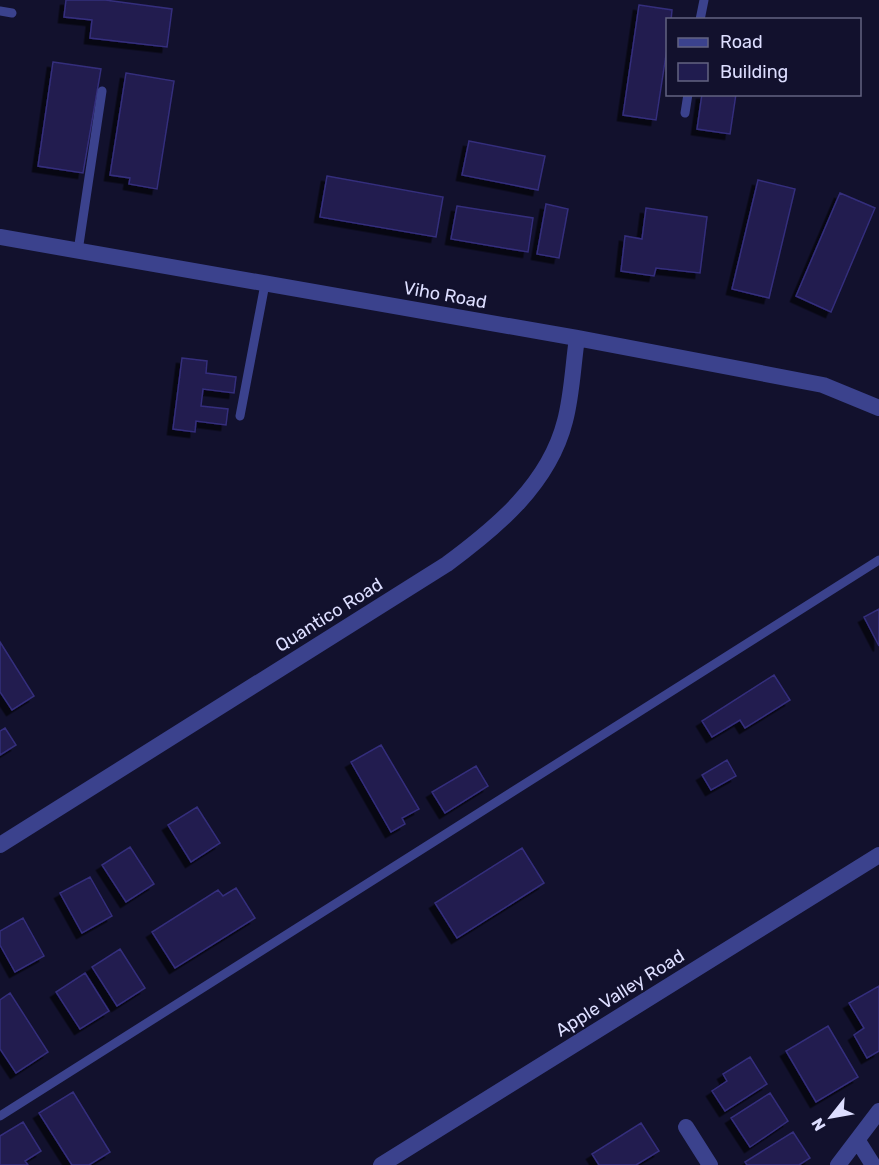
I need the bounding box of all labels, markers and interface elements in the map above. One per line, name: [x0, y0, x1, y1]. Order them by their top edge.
legend: [666, 18, 861, 96]
text: Road: [720, 31, 763, 53]
text: Building: [720, 61, 788, 83]
street label: Viho Road: [402, 277, 488, 313]
street label: Quantico Road: [271, 573, 387, 657]
street label: Apple Valley Road: [552, 945, 688, 1041]
north arrow: [801, 1087, 861, 1147]
text: N: [807, 1115, 830, 1134]

